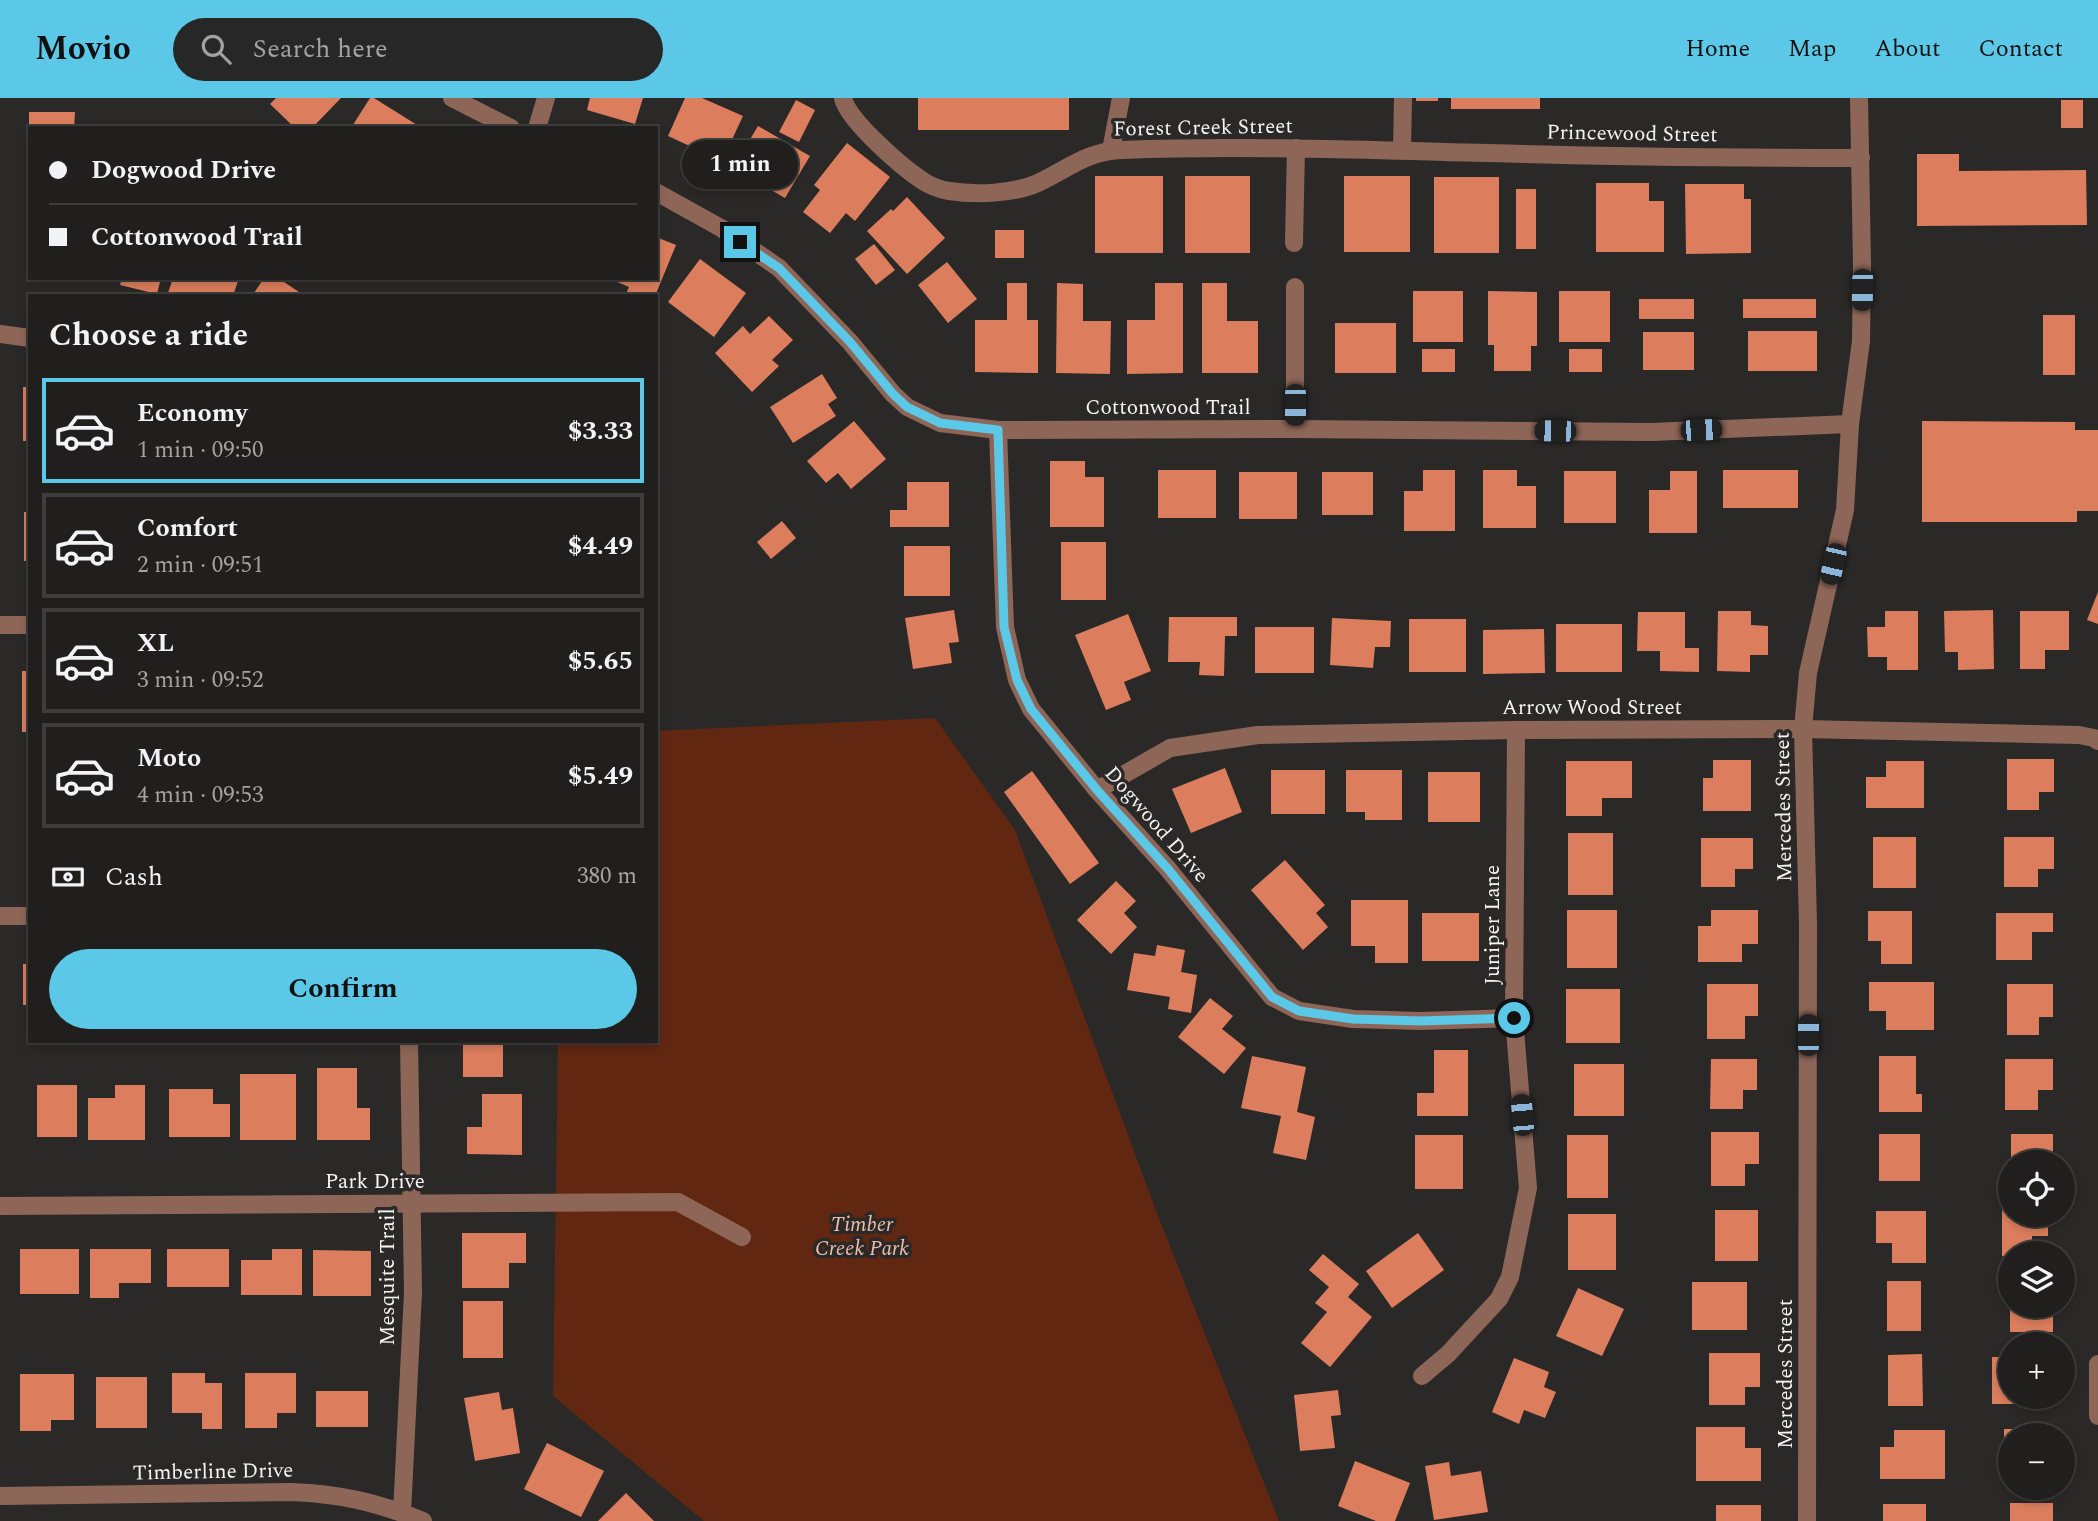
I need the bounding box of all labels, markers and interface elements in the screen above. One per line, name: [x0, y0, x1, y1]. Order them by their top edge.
search box: [173, 18, 663, 81]
text: Movio: [35, 24, 131, 74]
text: Search here: [253, 29, 388, 69]
icon: search: [197, 30, 235, 68]
text: Home: [1685, 31, 1750, 67]
text: Map: [1788, 31, 1836, 67]
text: About: [1874, 31, 1940, 67]
text: Contact: [1978, 31, 2063, 67]
street label: Forest Creek Street: [1113, 110, 1293, 146]
street label: Princewood Street: [1546, 117, 1718, 151]
callout: 1 min: [682, 141, 798, 190]
text: 1 min: [709, 147, 771, 182]
text: Dogwood Drive: [91, 150, 276, 190]
text: Cottonwood Trail: [91, 217, 303, 257]
route end: [724, 226, 756, 258]
car: [1852, 269, 1873, 311]
text: Choose a ride: [49, 311, 248, 360]
car: [1285, 384, 1306, 426]
street label: Cottonwood Trail: [1085, 392, 1251, 424]
text: Economy: [137, 393, 247, 433]
icon: car: [53, 399, 116, 462]
text: $3.33: [568, 411, 633, 451]
car: [1680, 419, 1723, 441]
car: [1534, 420, 1577, 442]
text: 1 min · 09:50: [137, 433, 264, 468]
text: Comfort: [137, 508, 238, 548]
icon: car: [53, 514, 116, 577]
text: $4.49: [568, 526, 633, 566]
car: [1819, 541, 1848, 587]
text: 2 min · 09:51: [137, 548, 264, 583]
text: XL: [137, 623, 174, 663]
icon: car: [53, 629, 116, 692]
text: $5.65: [568, 641, 633, 681]
text: 3 min · 09:52: [137, 663, 264, 698]
street label: Arrow Wood Street: [1502, 692, 1682, 724]
street label: Mercedes Street: [1767, 732, 1801, 882]
text: Moto: [137, 738, 201, 778]
icon: car: [53, 744, 116, 807]
text: $5.49: [568, 756, 633, 796]
street label: Dogwood Drive: [1096, 759, 1216, 890]
text: 4 min · 09:53: [137, 778, 264, 813]
text: Cash: [105, 857, 163, 897]
icon: cash: [49, 858, 87, 896]
text: 380 m: [577, 859, 637, 894]
street label: Juniper Lane: [1477, 865, 1509, 985]
button: Confirm: [49, 949, 637, 1029]
route start: [1498, 1002, 1530, 1034]
car: [1798, 1014, 1819, 1056]
car: [1510, 1093, 1535, 1137]
map controls: [1998, 1150, 2075, 1500]
button: locate: [1998, 1150, 2075, 1227]
street label: Park Drive: [325, 1166, 425, 1198]
street label: Mesquite Trail: [372, 1208, 404, 1346]
park label: Timber Creek Park: [815, 1209, 909, 1265]
button: layers: [1998, 1241, 2075, 1318]
street label: Mercedes Street: [1770, 1299, 1802, 1449]
button: +: [1998, 1332, 2075, 1409]
button: −: [1998, 1423, 2075, 1500]
street label: Timberline Drive: [132, 1455, 294, 1489]

